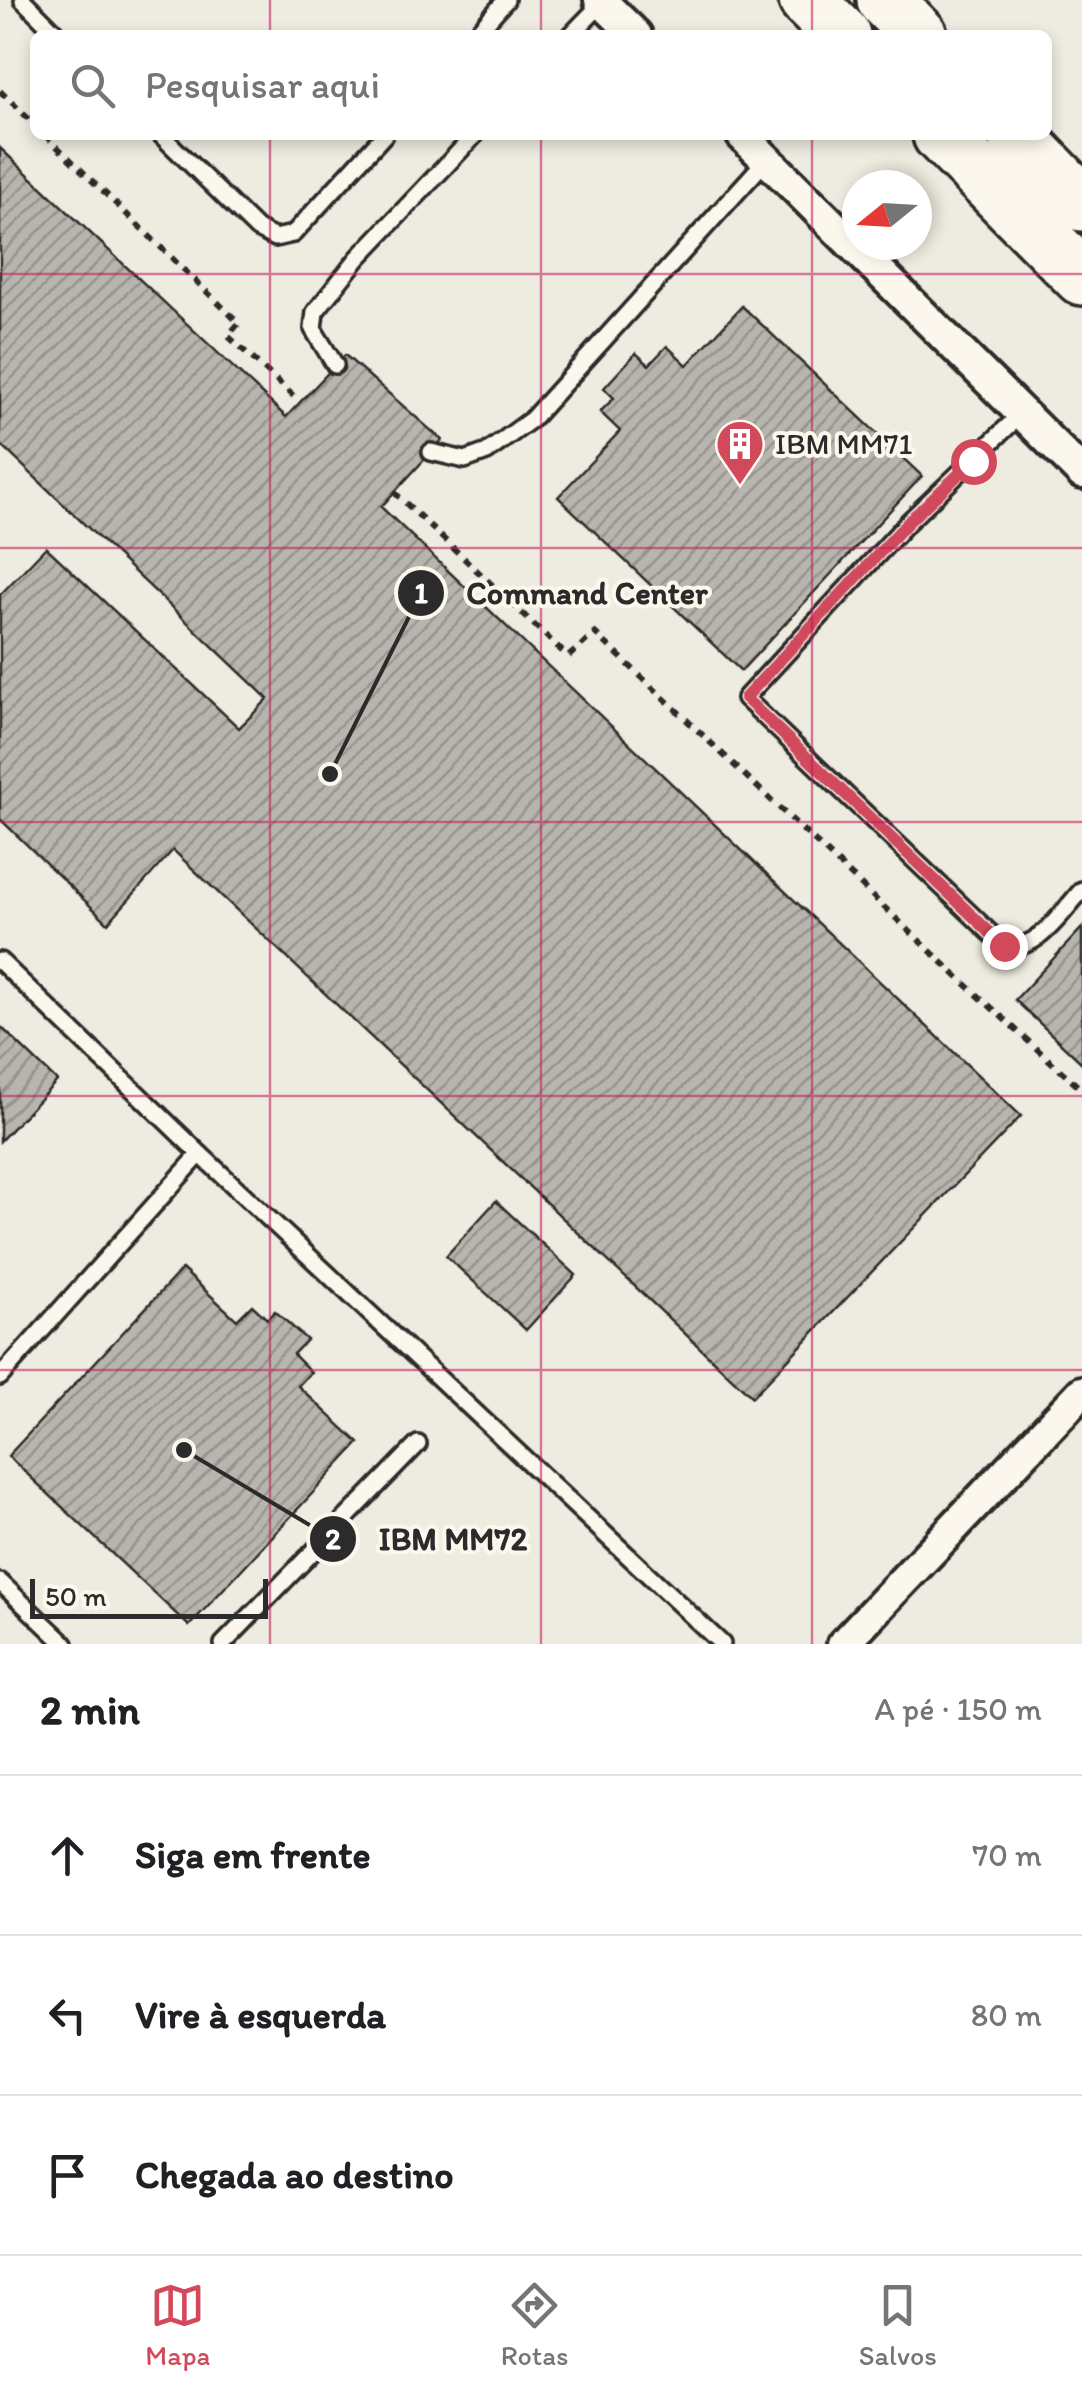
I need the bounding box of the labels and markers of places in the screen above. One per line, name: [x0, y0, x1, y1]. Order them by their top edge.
building icon: IBM MM71: [714, 418, 766, 486]
place label: IBM MM71: [775, 425, 912, 462]
callout: Command Center: [396, 562, 728, 624]
callout: IBM MM72: [308, 1508, 547, 1570]

